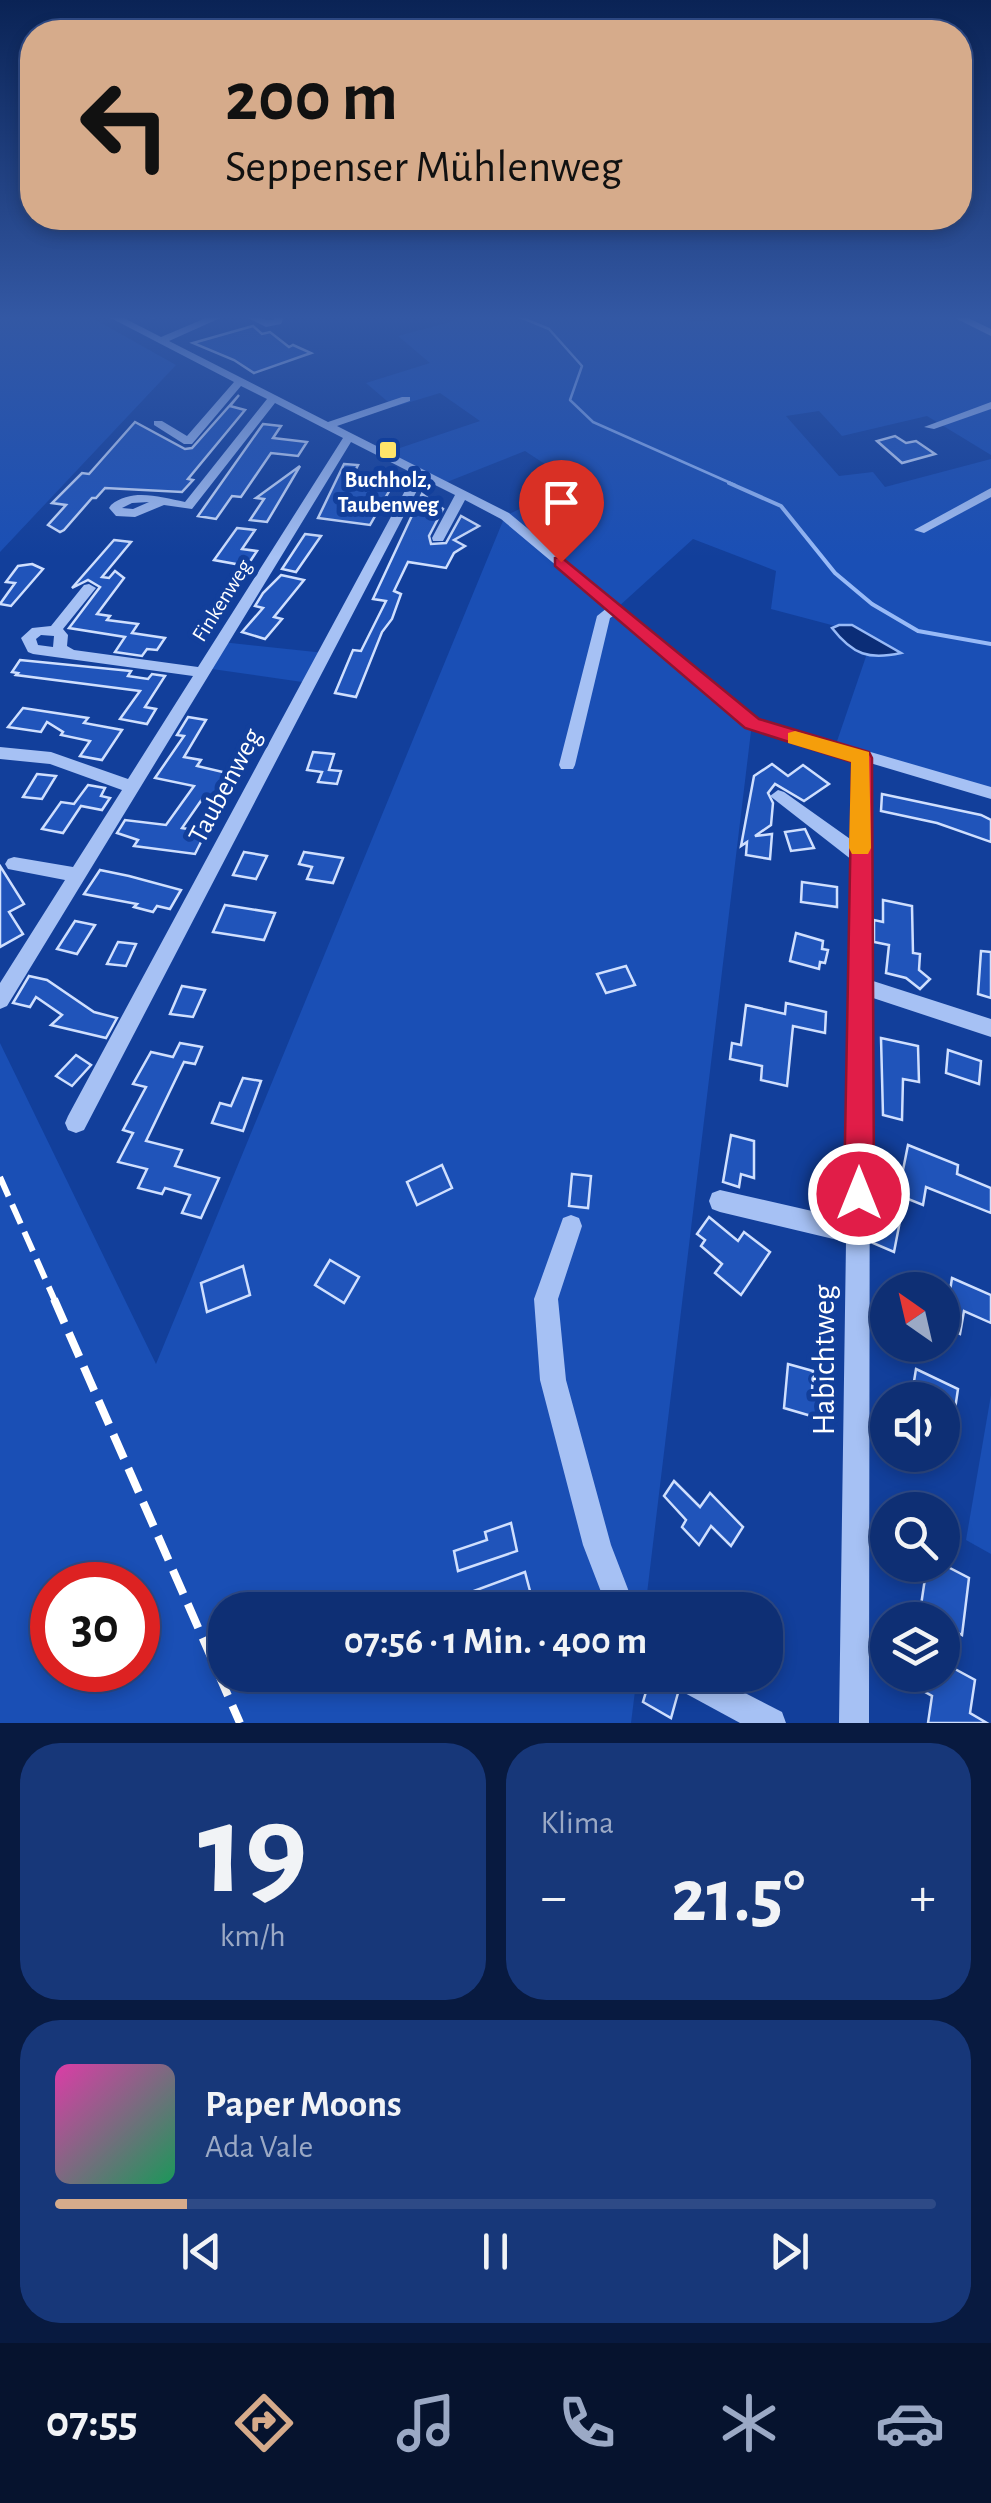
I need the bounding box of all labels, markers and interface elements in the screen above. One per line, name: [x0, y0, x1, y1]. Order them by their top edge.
icon: left: [60, 60, 190, 190]
text: 200 m: [225, 63, 398, 133]
text: Seppenser Mühlenweg: [225, 145, 622, 190]
marker: Buchholz, Taubenweg: [377, 439, 399, 461]
pin: [519, 460, 604, 563]
place label: Buchholz, Taubenweg: [337, 469, 440, 516]
icon: arrive: [534, 475, 589, 530]
street label: Finkenweg: [188, 555, 256, 645]
street label: Taubenweg: [184, 724, 268, 848]
position arrow: [807, 1142, 911, 1246]
north arrow: [870, 1272, 960, 1362]
map controls: [870, 1272, 960, 1692]
street label: Habichtweg: [808, 1284, 840, 1435]
button: sound: [870, 1382, 960, 1472]
button: search: [870, 1492, 960, 1582]
speed limit sign: 30: [30, 1562, 160, 1692]
button: layers: [870, 1602, 960, 1692]
text: 07:56 · 1 Min. · 400 m: [344, 1623, 647, 1661]
text: 19: [198, 1787, 308, 1917]
text: Klima: [541, 1807, 614, 1839]
text: 21.5°: [671, 1860, 805, 1935]
text: −: [541, 1870, 567, 1925]
text: +: [910, 1870, 936, 1925]
text: km/h: [220, 1920, 286, 1952]
text: Paper Moons: [205, 2086, 402, 2124]
text: Ada Vale: [205, 2131, 313, 2163]
icon: previous: [174, 2224, 229, 2279]
icon: pause: [468, 2224, 523, 2279]
icon: next: [762, 2224, 817, 2279]
icon: directions: [229, 2388, 299, 2458]
icon: music: [391, 2388, 461, 2458]
icon: phone: [552, 2388, 622, 2458]
icon: climate: [714, 2388, 784, 2458]
icon: car: [875, 2388, 945, 2458]
text: 07:55: [46, 2400, 138, 2445]

